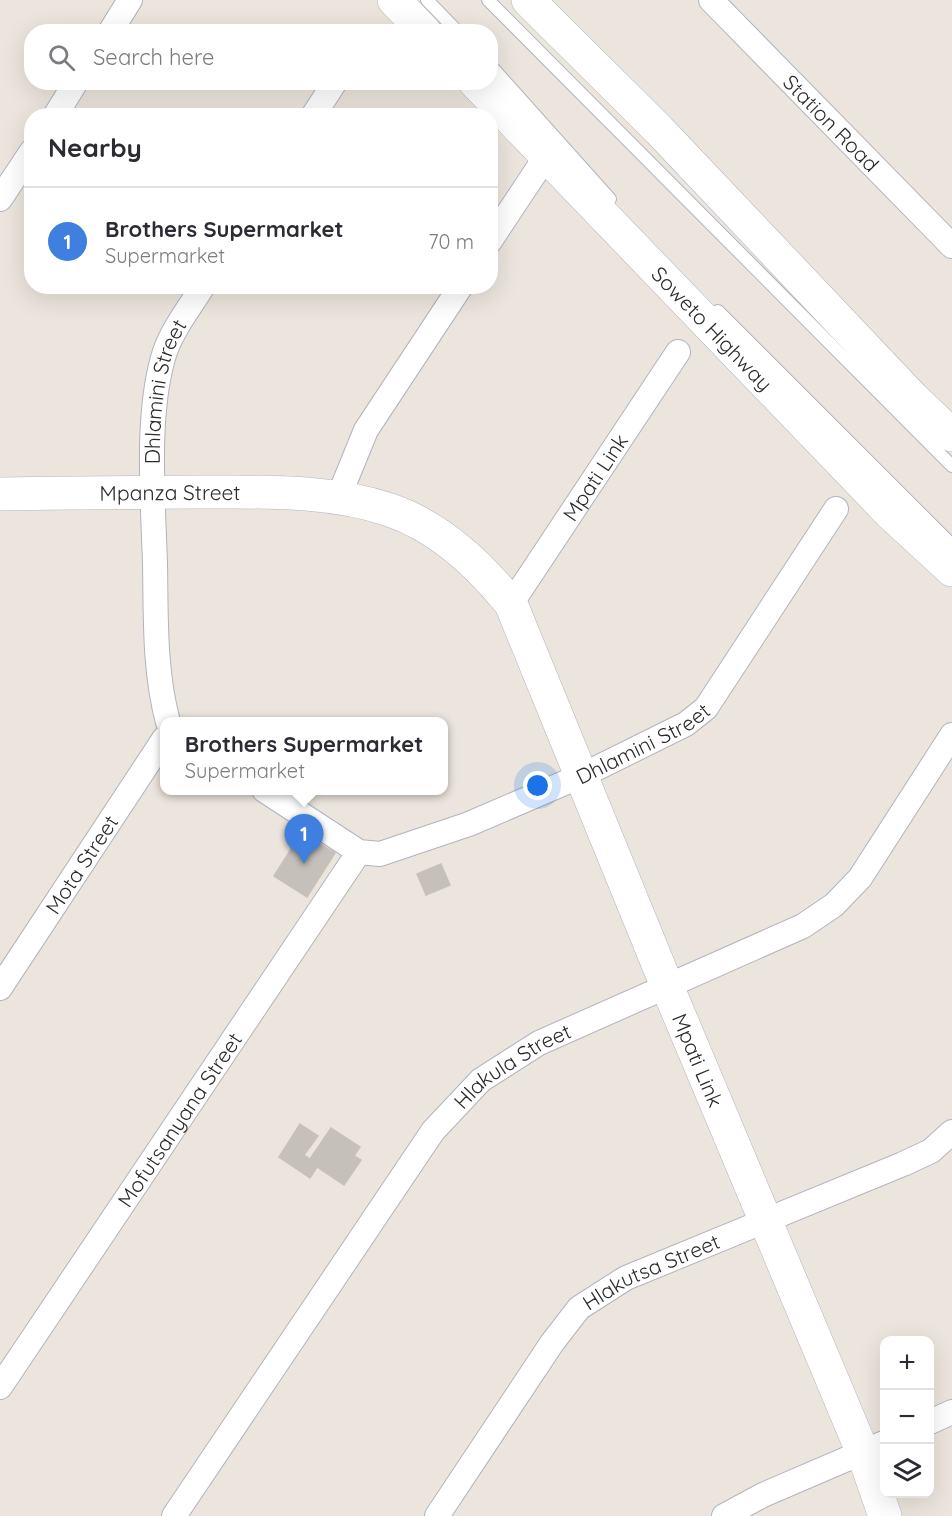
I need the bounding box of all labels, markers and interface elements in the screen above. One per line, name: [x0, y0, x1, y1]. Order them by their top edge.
search box: [24, 24, 498, 90]
icon: search: [45, 41, 78, 74]
text: Search here: [93, 43, 214, 71]
street label: Station Road: [778, 69, 885, 177]
text: Nearby: [48, 131, 142, 164]
text: Brothers Supermarket: [105, 215, 343, 243]
text: 1: [64, 229, 71, 254]
text: 70 m: [428, 229, 474, 254]
text: Supermarket: [105, 243, 225, 268]
street label: Soweto Highway: [646, 261, 778, 396]
street label: Dhlamini Street: [139, 314, 191, 464]
street label: Mpati Link: [557, 429, 633, 526]
street label: Mpanza Street: [99, 479, 241, 506]
street label: Dhlamini Street: [571, 697, 715, 790]
popup: [160, 717, 448, 795]
text: Brothers Supermarket: [185, 730, 423, 758]
text: Supermarket: [185, 758, 305, 783]
your location: [523, 771, 552, 800]
street label: Mota Street: [39, 810, 123, 919]
pin: 1: [284, 814, 324, 864]
street label: Mpati Link: [667, 1009, 729, 1111]
street label: Hlakula Street: [448, 1018, 575, 1114]
street label: Mofutsanyana Street: [112, 1027, 247, 1212]
street label: Hlakutsa Street: [577, 1228, 723, 1316]
map controls: [880, 1336, 934, 1498]
button: +: [880, 1336, 934, 1390]
button: −: [880, 1390, 934, 1444]
button: layers: [880, 1444, 934, 1498]

